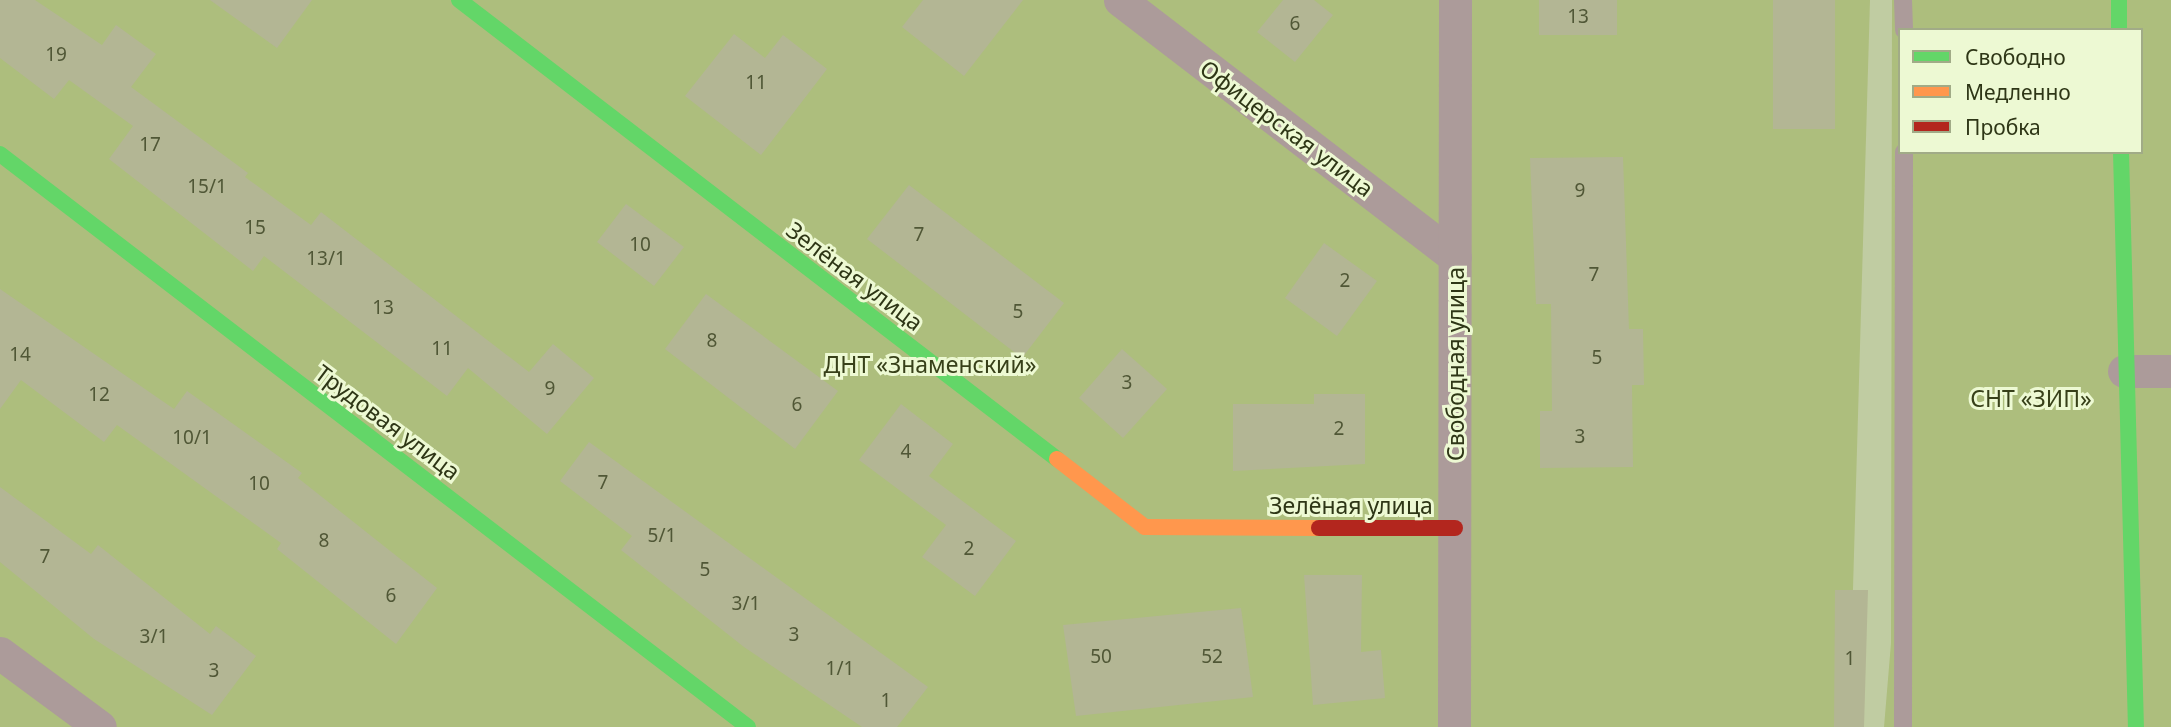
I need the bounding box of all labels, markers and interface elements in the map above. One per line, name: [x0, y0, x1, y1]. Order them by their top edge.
house number: 13: [1567, 6, 1589, 28]
house number: 6: [1290, 13, 1300, 35]
legend: [1898, 28, 2143, 154]
text: Свободно: [1965, 43, 2066, 71]
house number: 19: [45, 44, 67, 66]
street label: Офицерская улица: [1195, 54, 1379, 202]
house number: 11: [745, 72, 767, 94]
text: Медленно: [1965, 78, 2071, 106]
text: Пробка: [1965, 113, 2041, 141]
house number: 17: [139, 134, 161, 156]
house number: 15/1: [187, 176, 227, 198]
house number: 9: [1575, 180, 1585, 202]
street label: Зелёная улица: [781, 216, 929, 336]
house number: 15: [244, 217, 266, 239]
house number: 7: [914, 224, 924, 246]
house number: 10: [629, 234, 651, 256]
house number: 13/1: [306, 248, 346, 270]
house number: 7: [1589, 264, 1599, 286]
street label: Свободная улица: [1441, 267, 1469, 461]
house number: 2: [1340, 270, 1350, 292]
house number: 13: [372, 297, 394, 319]
house number: 5: [1013, 301, 1023, 323]
house number: 8: [707, 330, 717, 352]
house number: 11: [431, 338, 453, 360]
house number: 14: [9, 344, 31, 366]
house number: 5: [1592, 347, 1602, 369]
park label: ДНТ «Знаменский»: [824, 350, 1036, 378]
street label: Трудовая улица: [310, 359, 466, 485]
house number: 3: [1122, 372, 1132, 394]
house number: 9: [545, 378, 555, 400]
house number: 12: [88, 384, 110, 406]
park label: СНТ «ЗИП»: [1970, 384, 2092, 412]
house number: 6: [792, 394, 802, 416]
house number: 2: [1334, 418, 1344, 440]
house number: 3: [1575, 426, 1585, 448]
house number: 10/1: [172, 427, 212, 449]
house number: 4: [901, 441, 911, 463]
house number: 7: [598, 472, 608, 494]
house number: 10: [248, 473, 270, 495]
street label: Зелёная улица: [1269, 491, 1433, 519]
house number: 5/1: [648, 525, 676, 547]
house number: 8: [319, 530, 329, 552]
house number: 2: [964, 538, 974, 560]
house number: 7: [40, 546, 50, 568]
house number: 5: [700, 559, 710, 581]
house number: 6: [386, 585, 396, 607]
house number: 3/1: [732, 593, 760, 615]
house number: 3: [789, 624, 799, 646]
house number: 3/1: [140, 626, 168, 648]
house number: 50: [1090, 646, 1112, 668]
house number: 52: [1201, 646, 1223, 668]
house number: 1: [1845, 648, 1855, 670]
house number: 1/1: [826, 658, 854, 680]
house number: 3: [209, 660, 219, 682]
house number: 1: [881, 690, 891, 712]

